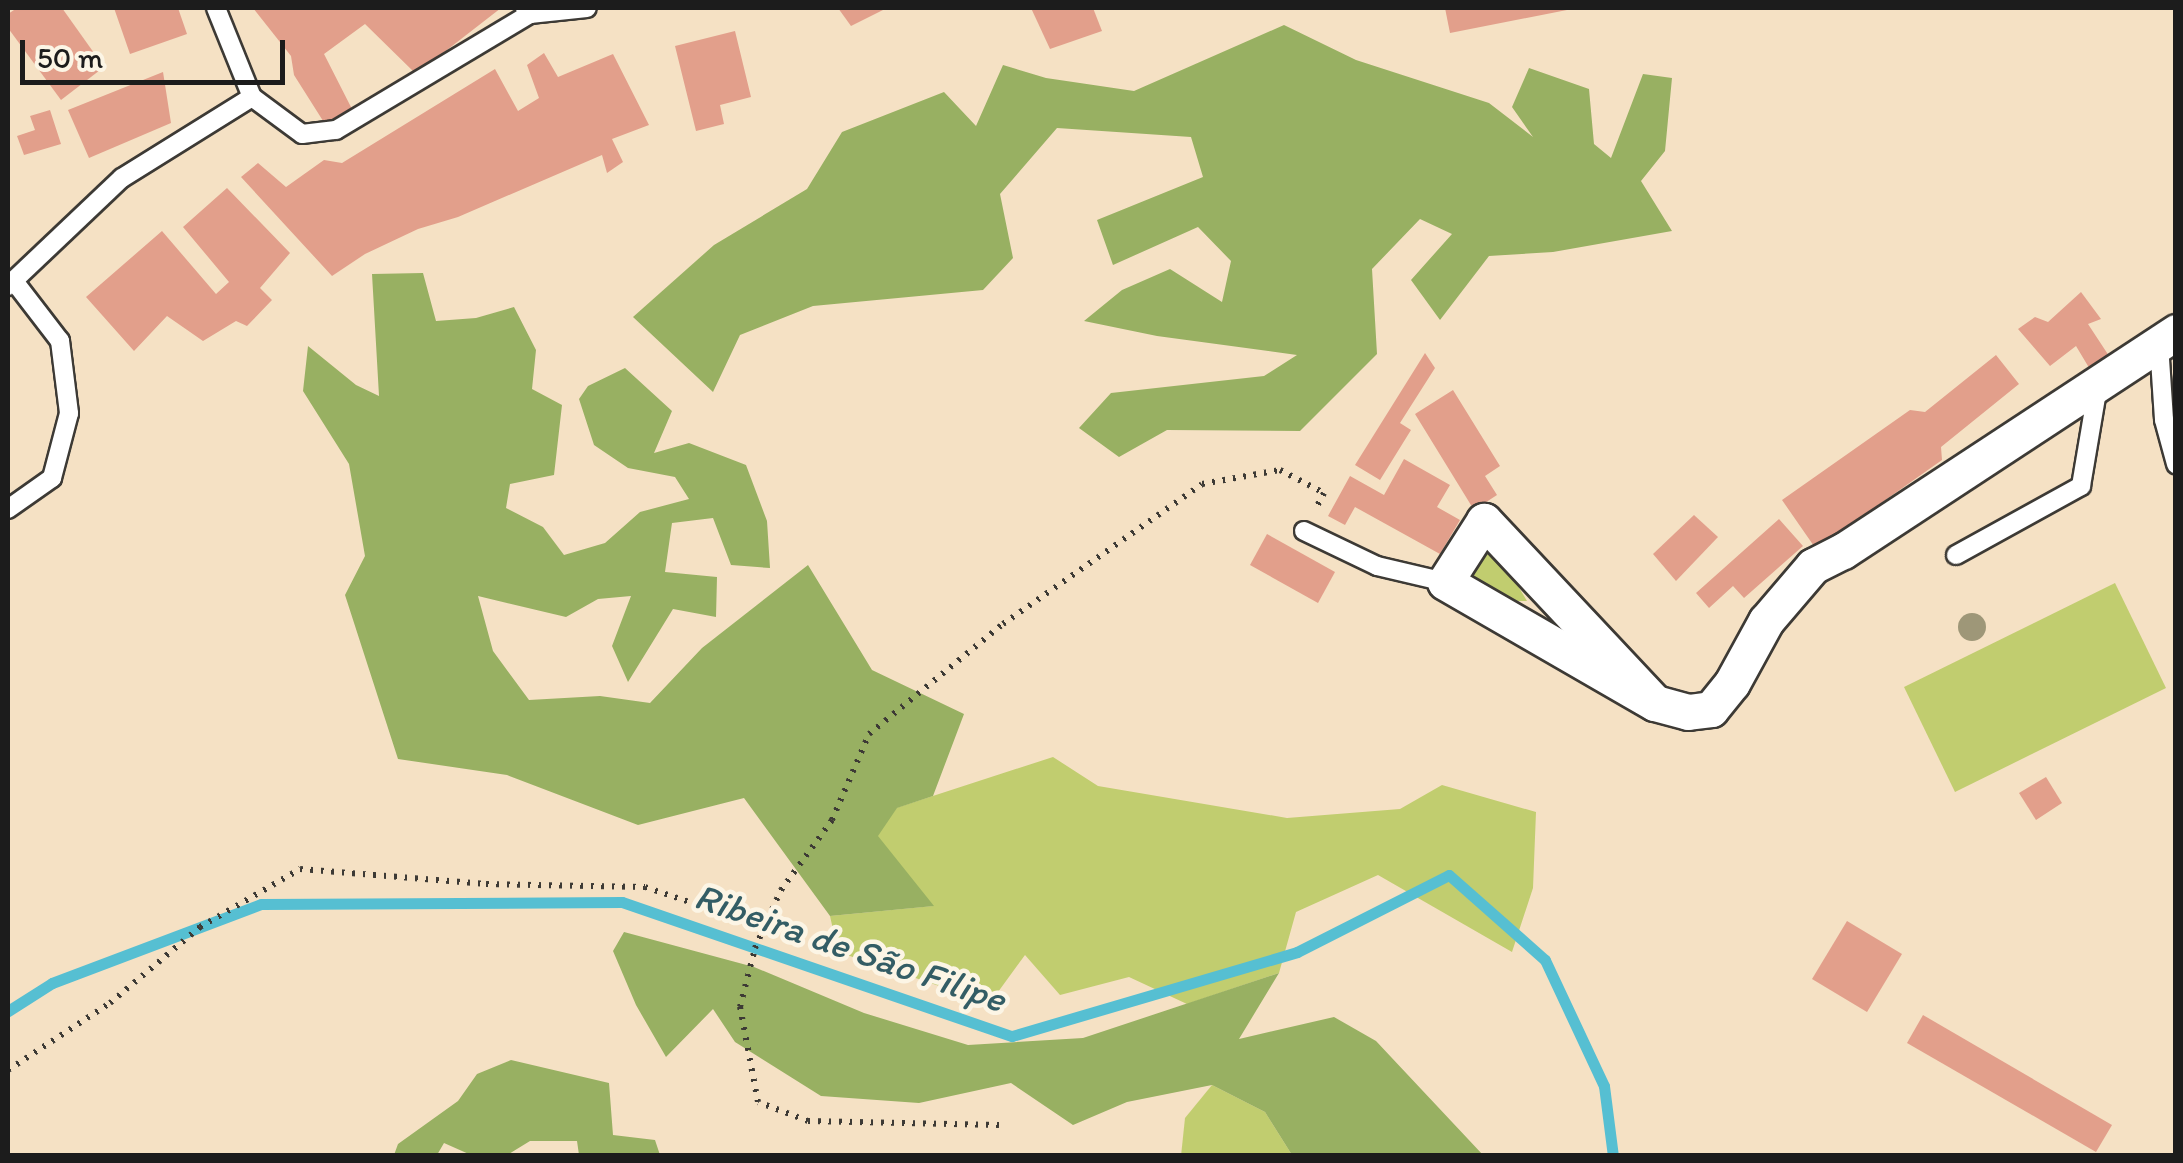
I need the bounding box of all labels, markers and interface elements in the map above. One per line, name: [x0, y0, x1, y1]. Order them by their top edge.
scale bar: [25, 20, 290, 82]
text: 50 m: [37, 39, 103, 76]
water label: Ribeira de São Filipe: [688, 873, 1012, 1023]

